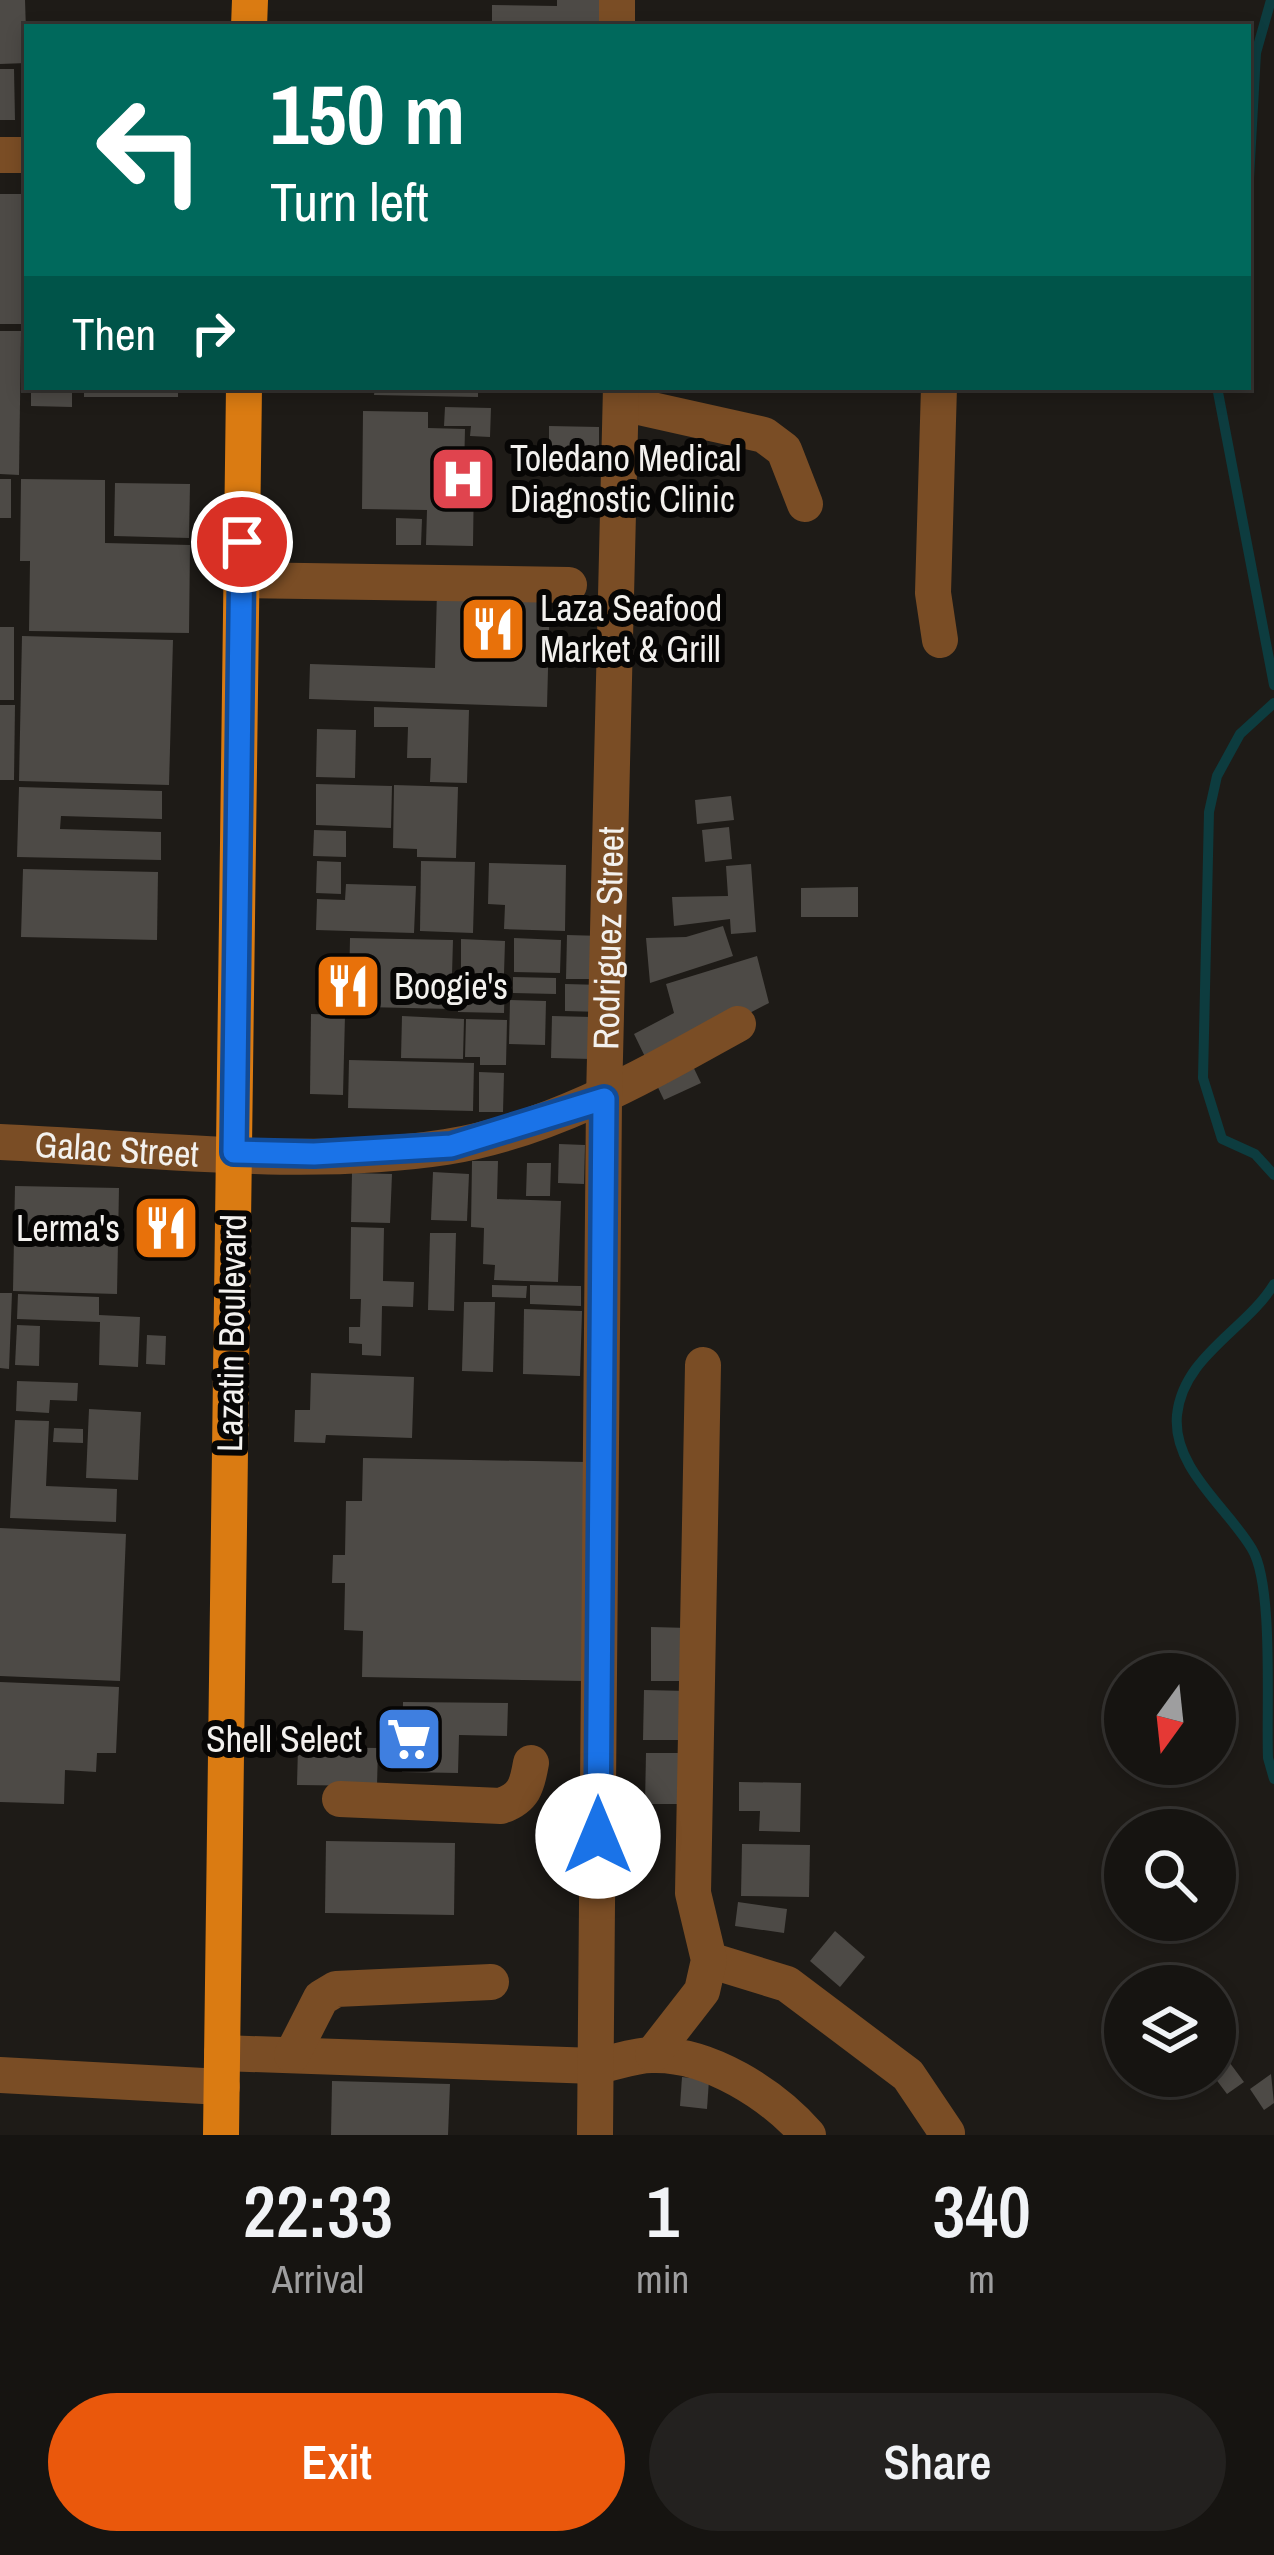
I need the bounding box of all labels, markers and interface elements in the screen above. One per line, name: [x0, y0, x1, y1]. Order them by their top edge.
text: 150 m: [270, 57, 465, 170]
icon: left: [72, 72, 228, 228]
text: Turn left: [270, 165, 429, 238]
icon: right: [180, 300, 246, 366]
text: Then: [72, 303, 156, 364]
place label: Toledano Medical Diagnostic Clinic: [510, 434, 741, 523]
hospital icon: Toledano Medical Diagnostic Clinic: [428, 444, 498, 514]
pin: [191, 491, 293, 593]
icon: arrive: [209, 509, 275, 575]
place label: Laza Seafood Market & Grill: [540, 584, 722, 673]
restaurant icon: Laza Seafood Market & Grill: [458, 594, 528, 664]
street label: Rodriguez Street: [581, 826, 634, 1050]
restaurant icon: Boogie's: [313, 951, 383, 1021]
place label: Boogie's: [394, 962, 508, 1010]
street label: Galac Street: [33, 1120, 200, 1178]
restaurant icon: Lerma's: [131, 1193, 201, 1263]
place label: Lerma's: [16, 1204, 120, 1252]
street label: Lazatin Boulevard: [205, 1214, 257, 1452]
north arrow: [1104, 1653, 1236, 1785]
map controls: [1104, 1653, 1236, 2097]
supermarket icon: Shell Select: [374, 1704, 444, 1774]
place label: Shell Select: [206, 1715, 362, 1763]
position arrow: [535, 1773, 661, 1899]
button: search: [1104, 1809, 1236, 1941]
button: layers: [1104, 1965, 1236, 2097]
text: 22:33: [243, 2162, 393, 2259]
text: 1: [646, 2162, 679, 2259]
text: 340: [932, 2162, 1031, 2259]
text: Arrival: [272, 2253, 364, 2305]
text: min: [636, 2253, 689, 2305]
text: m: [968, 2253, 995, 2305]
button: Exit: [48, 2393, 625, 2531]
button: Share: [649, 2393, 1226, 2531]

